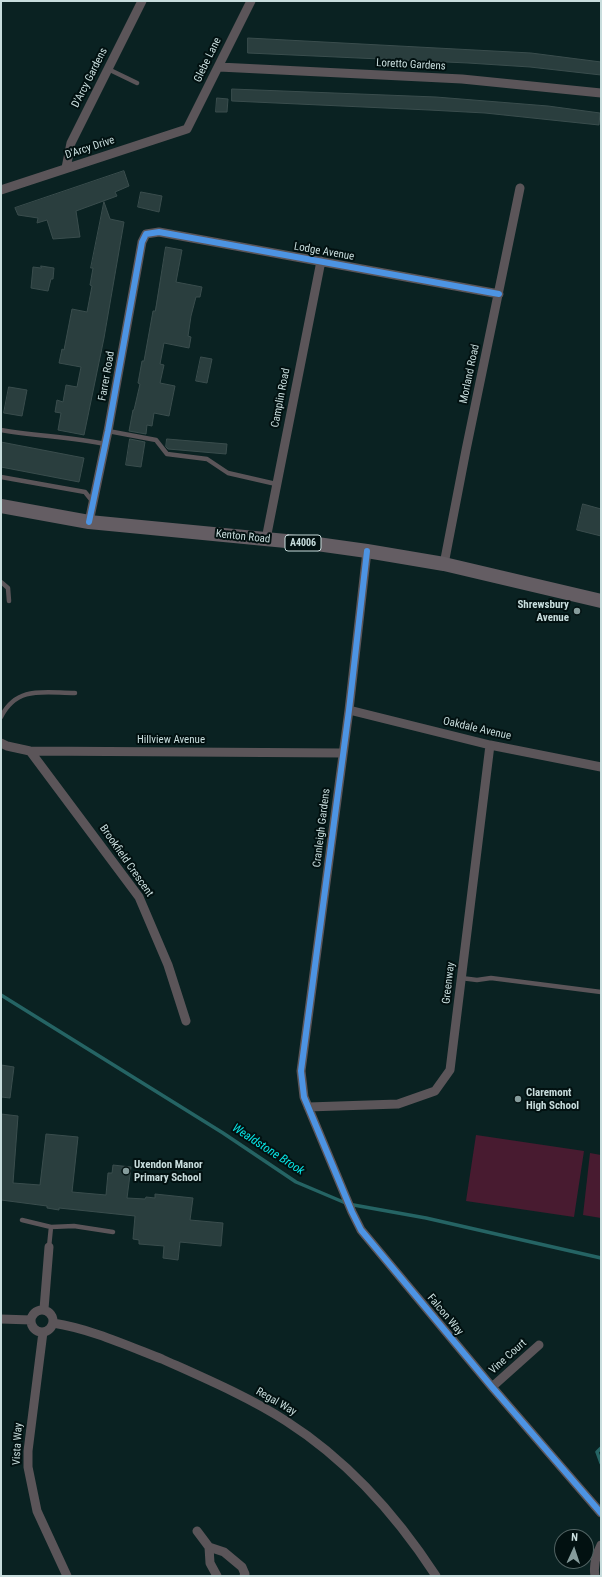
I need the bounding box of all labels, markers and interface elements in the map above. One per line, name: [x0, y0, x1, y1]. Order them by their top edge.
street label: Glebe Lane: [191, 35, 225, 85]
street label: D'Arcy Gardens: [69, 46, 111, 110]
street label: Loretto Gardens: [376, 57, 446, 73]
street label: D'Arcy Drive: [64, 134, 116, 162]
street label: Lodge Avenue: [293, 240, 355, 264]
street label: Morland Road: [457, 343, 483, 405]
street label: Farrer Road: [96, 350, 118, 402]
street label: Camplin Road: [269, 367, 293, 429]
street label: Kenton Road: [215, 528, 271, 546]
road number: A4006: [285, 535, 321, 551]
place label: Shrewsbury Avenue: [517, 598, 569, 624]
marker: Shrewsbury Avenue: [572, 606, 582, 616]
street label: Oakdale Avenue: [442, 715, 512, 743]
street label: Hillview Avenue: [137, 733, 205, 747]
street label: Cranleigh Gardens: [311, 788, 333, 868]
street label: Brookfield Crescent: [96, 822, 156, 900]
street label: Greenway: [440, 961, 458, 1005]
place label: Claremont High School: [526, 1086, 579, 1112]
marker: Claremont High School: [513, 1094, 523, 1104]
water label: Wealdstone Brook: [229, 1121, 307, 1179]
place label: Uxendon Manor Primary School: [134, 1158, 203, 1184]
marker: Uxendon Manor Primary School: [121, 1166, 131, 1176]
street label: Falcon Way: [424, 1292, 466, 1338]
street label: Vine Court: [487, 1337, 529, 1377]
street label: Regal Way: [253, 1385, 299, 1419]
street label: Vista Way: [10, 1422, 26, 1466]
north arrow: [554, 1529, 594, 1569]
text: N: [571, 1531, 578, 1544]

